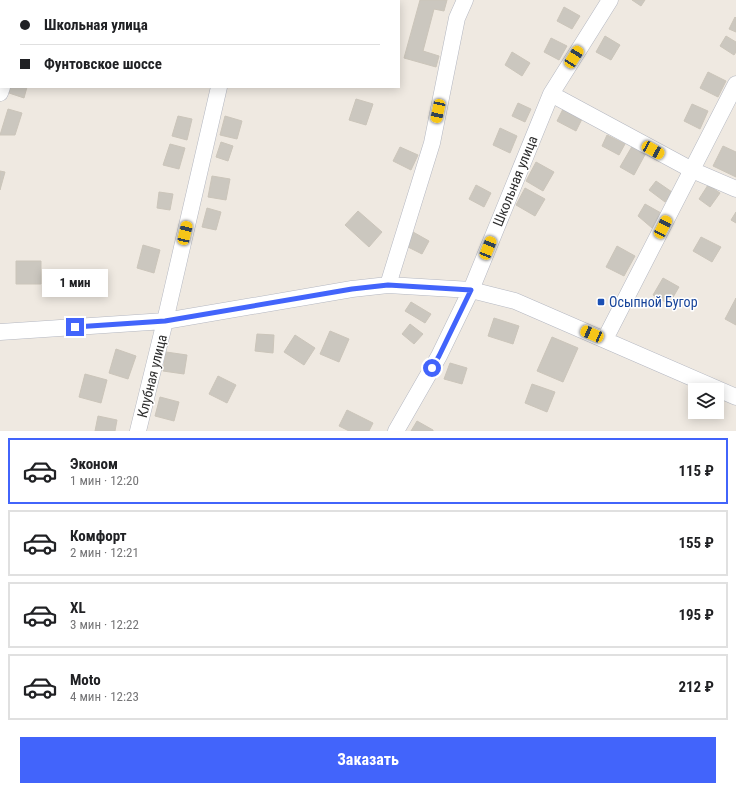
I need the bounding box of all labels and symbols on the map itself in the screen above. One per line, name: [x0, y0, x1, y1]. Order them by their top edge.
car: [562, 44, 586, 70]
car: [430, 98, 446, 124]
street label: Школьная улица: [490, 133, 540, 229]
car: [640, 139, 666, 161]
car: [652, 214, 674, 240]
car: [176, 220, 194, 246]
car: [478, 235, 498, 261]
callout: 1 мин: [42, 269, 108, 297]
place label: Осыпной Бугор: [609, 294, 698, 310]
marker: Осыпной Бугор: [596, 297, 606, 307]
route end: [66, 318, 84, 336]
car: [579, 324, 605, 344]
street label: Клубная улица: [134, 333, 170, 419]
route start: [423, 359, 441, 377]

